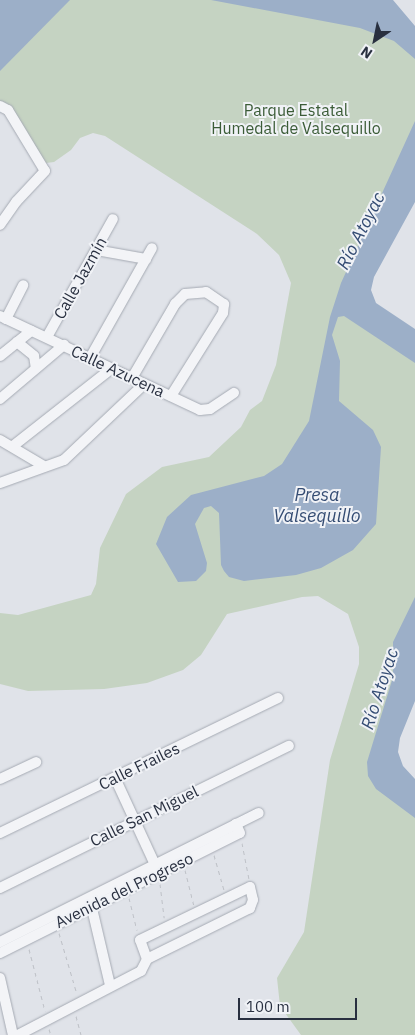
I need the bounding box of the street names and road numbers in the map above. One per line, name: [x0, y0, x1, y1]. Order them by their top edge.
street label: Calle Jazmín: [50, 234, 110, 322]
street label: Calle Azucena: [68, 341, 168, 401]
street label: Calle Frailes: [95, 738, 183, 794]
street label: Calle San Miguel: [87, 782, 201, 850]
street label: Avenida del Progreso: [52, 848, 196, 932]

